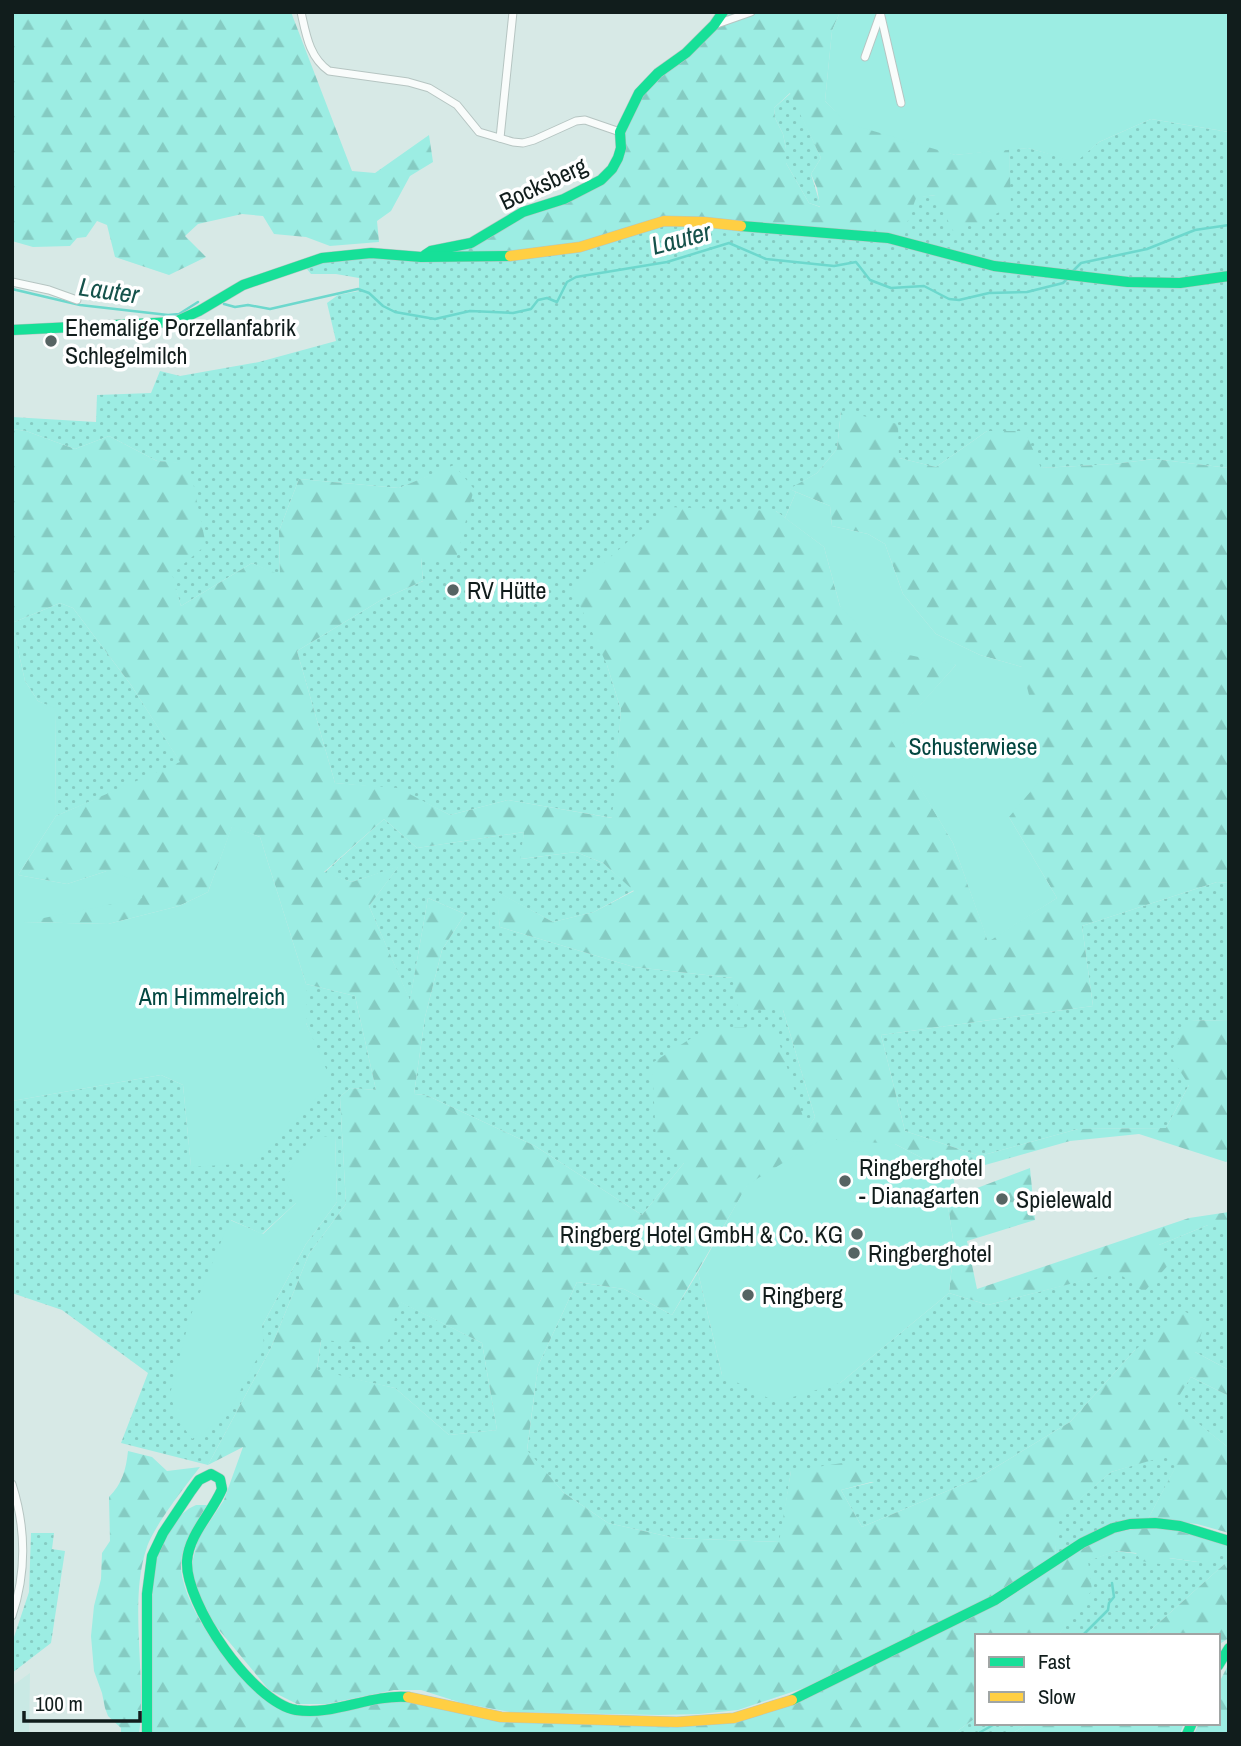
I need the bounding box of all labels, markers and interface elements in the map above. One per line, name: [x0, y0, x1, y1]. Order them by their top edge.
street label: Bocksberg: [494, 149, 592, 217]
water label: Lauter: [647, 213, 716, 263]
water label: Lauter: [77, 268, 142, 312]
place label: Ehemalige Porzellanfabrik Schlegelmilch: [65, 311, 296, 371]
marker: Ehemalige Porzellanfabrik Schlegelmilch: [43, 333, 59, 349]
place label: RV Hütte: [467, 574, 547, 606]
marker: RV Hütte: [445, 582, 461, 598]
park label: Schusterwiese: [908, 730, 1038, 762]
park label: Am Himmelreich: [138, 980, 285, 1012]
place label: Ringberghotel - Dianagarten: [859, 1151, 983, 1211]
marker: Ringberghotel - Dianagarten: [837, 1173, 853, 1189]
place label: Spielewald: [1016, 1183, 1112, 1215]
marker: Spielewald: [994, 1191, 1010, 1207]
place label: Ringberg Hotel GmbH & Co. KG: [560, 1218, 843, 1250]
marker: Ringberg Hotel GmbH & Co. KG: [849, 1226, 865, 1242]
place label: Ringberghotel: [868, 1237, 992, 1269]
marker: Ringberghotel: [846, 1245, 862, 1261]
place label: Ringberg: [762, 1279, 843, 1311]
marker: Ringberg: [740, 1287, 756, 1303]
legend: [975, 1634, 1220, 1725]
text: Fast: [1038, 1647, 1071, 1676]
scale bar: [24, 1680, 140, 1724]
text: Slow: [1038, 1682, 1076, 1711]
text: 100 m: [35, 1689, 83, 1718]

